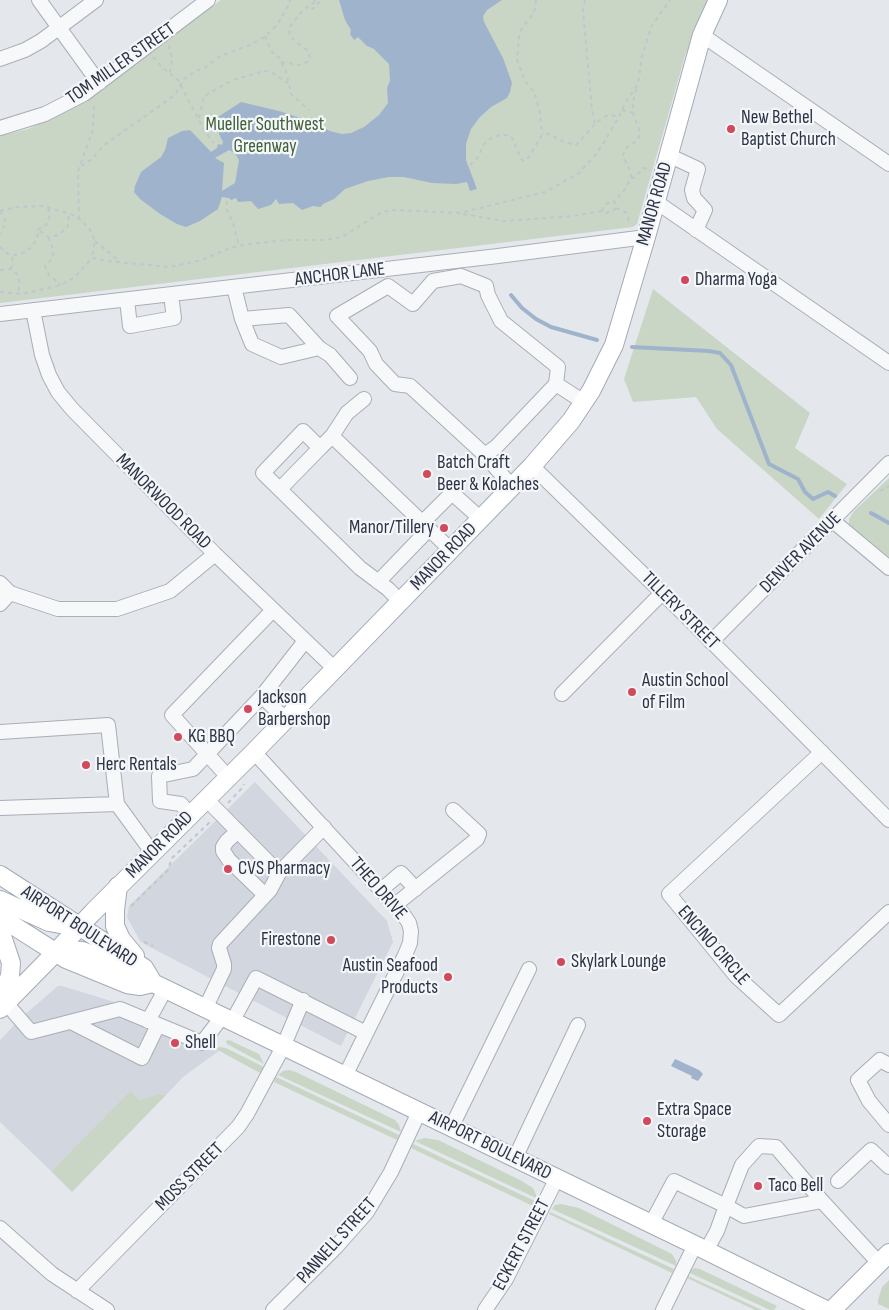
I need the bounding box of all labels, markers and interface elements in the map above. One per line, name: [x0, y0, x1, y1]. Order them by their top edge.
street label: TOM MILLER STREET: [62, 18, 180, 110]
place label: New Bethel Baptist Church: [741, 107, 836, 151]
park label: Mueller Southwest Greenway: [206, 114, 324, 158]
marker: New Bethel Baptist Church: [725, 123, 737, 135]
street label: MANOR ROAD: [632, 160, 678, 248]
street label: ANCHOR LANE: [294, 258, 386, 292]
place label: Dharma Yoga: [695, 269, 777, 291]
marker: Dharma Yoga: [679, 274, 691, 286]
street label: MANORWOOD ROAD: [110, 449, 216, 555]
place label: Batch Craft Beer & Kolaches: [437, 452, 539, 496]
marker: Batch Craft Beer & Kolaches: [421, 468, 433, 480]
street label: DENVER AVENUE: [755, 507, 847, 599]
place label: Manor/Tillery: [349, 517, 434, 539]
street label: MANOR ROAD: [406, 518, 482, 596]
marker: Manor/Tillery: [438, 522, 450, 534]
street label: TILLERY STREET: [636, 567, 724, 655]
place label: Austin School of Film: [642, 670, 729, 714]
marker: Austin School of Film: [626, 686, 638, 698]
place label: Jackson Barbershop: [258, 687, 331, 731]
marker: Jackson Barbershop: [242, 703, 254, 715]
place label: KG BBQ: [188, 726, 235, 748]
marker: KG BBQ: [172, 731, 184, 743]
place label: Herc Rentals: [96, 754, 177, 776]
marker: Herc Rentals: [80, 759, 92, 771]
street label: MANOR ROAD: [122, 807, 198, 883]
street label: THEO DRIVE: [345, 853, 411, 925]
place label: CVS Pharmacy: [238, 858, 330, 880]
marker: CVS Pharmacy: [222, 863, 234, 875]
street label: AIRPORT BOULEVARD: [17, 881, 141, 973]
street label: ENCINO CIRCLE: [672, 901, 754, 991]
place label: Firestone: [261, 929, 321, 951]
marker: Firestone: [325, 934, 337, 946]
place label: Skylark Lounge: [571, 951, 666, 973]
place label: Austin Seafood Products: [343, 955, 438, 999]
marker: Skylark Lounge: [555, 956, 567, 968]
marker: Austin Seafood Products: [442, 971, 454, 983]
place label: Shell: [185, 1032, 216, 1054]
marker: Shell: [169, 1037, 181, 1049]
place label: Extra Space Storage: [657, 1099, 732, 1143]
street label: AIRPORT BOULEVARD: [425, 1106, 555, 1186]
marker: Extra Space Storage: [641, 1115, 653, 1127]
street label: MOSS STREET: [151, 1138, 229, 1216]
place label: Taco Bell: [768, 1175, 823, 1197]
marker: Taco Bell: [752, 1180, 764, 1192]
street label: PANNELL STREET: [292, 1193, 382, 1289]
street label: ECKERT STREET: [488, 1195, 556, 1295]

